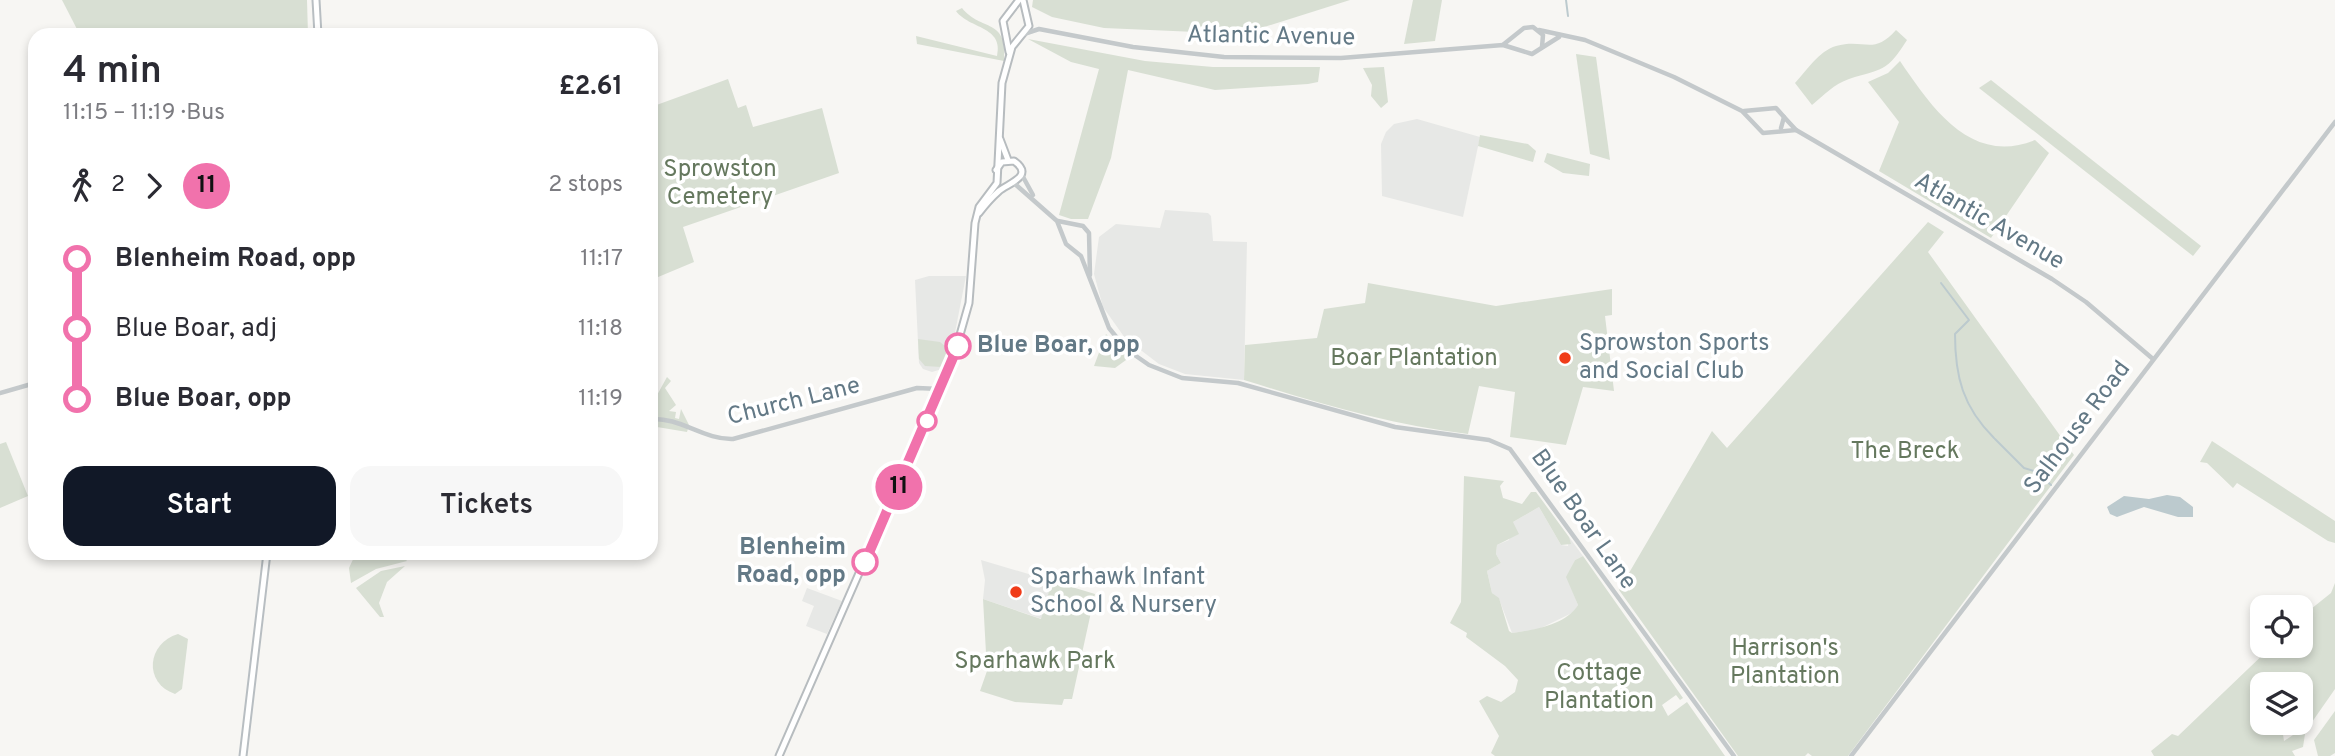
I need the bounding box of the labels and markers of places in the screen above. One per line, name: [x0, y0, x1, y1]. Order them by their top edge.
place label: Sprowston Sports and Social Club: [1579, 329, 1769, 387]
place label: Blue Boar, opp: [977, 331, 1140, 361]
marker: Blue Boar, opp: [945, 333, 971, 359]
marker: Sprowston Sports and Social Club: [1557, 350, 1573, 366]
unlabelled marker: [917, 411, 937, 431]
place label: Blenheim Road, opp: [736, 533, 846, 591]
marker: Blenheim Road, opp: [852, 549, 878, 575]
place label: Sparhawk Infant School & Nursery: [1030, 563, 1217, 621]
marker: Sparhawk Infant School & Nursery: [1008, 584, 1024, 600]

